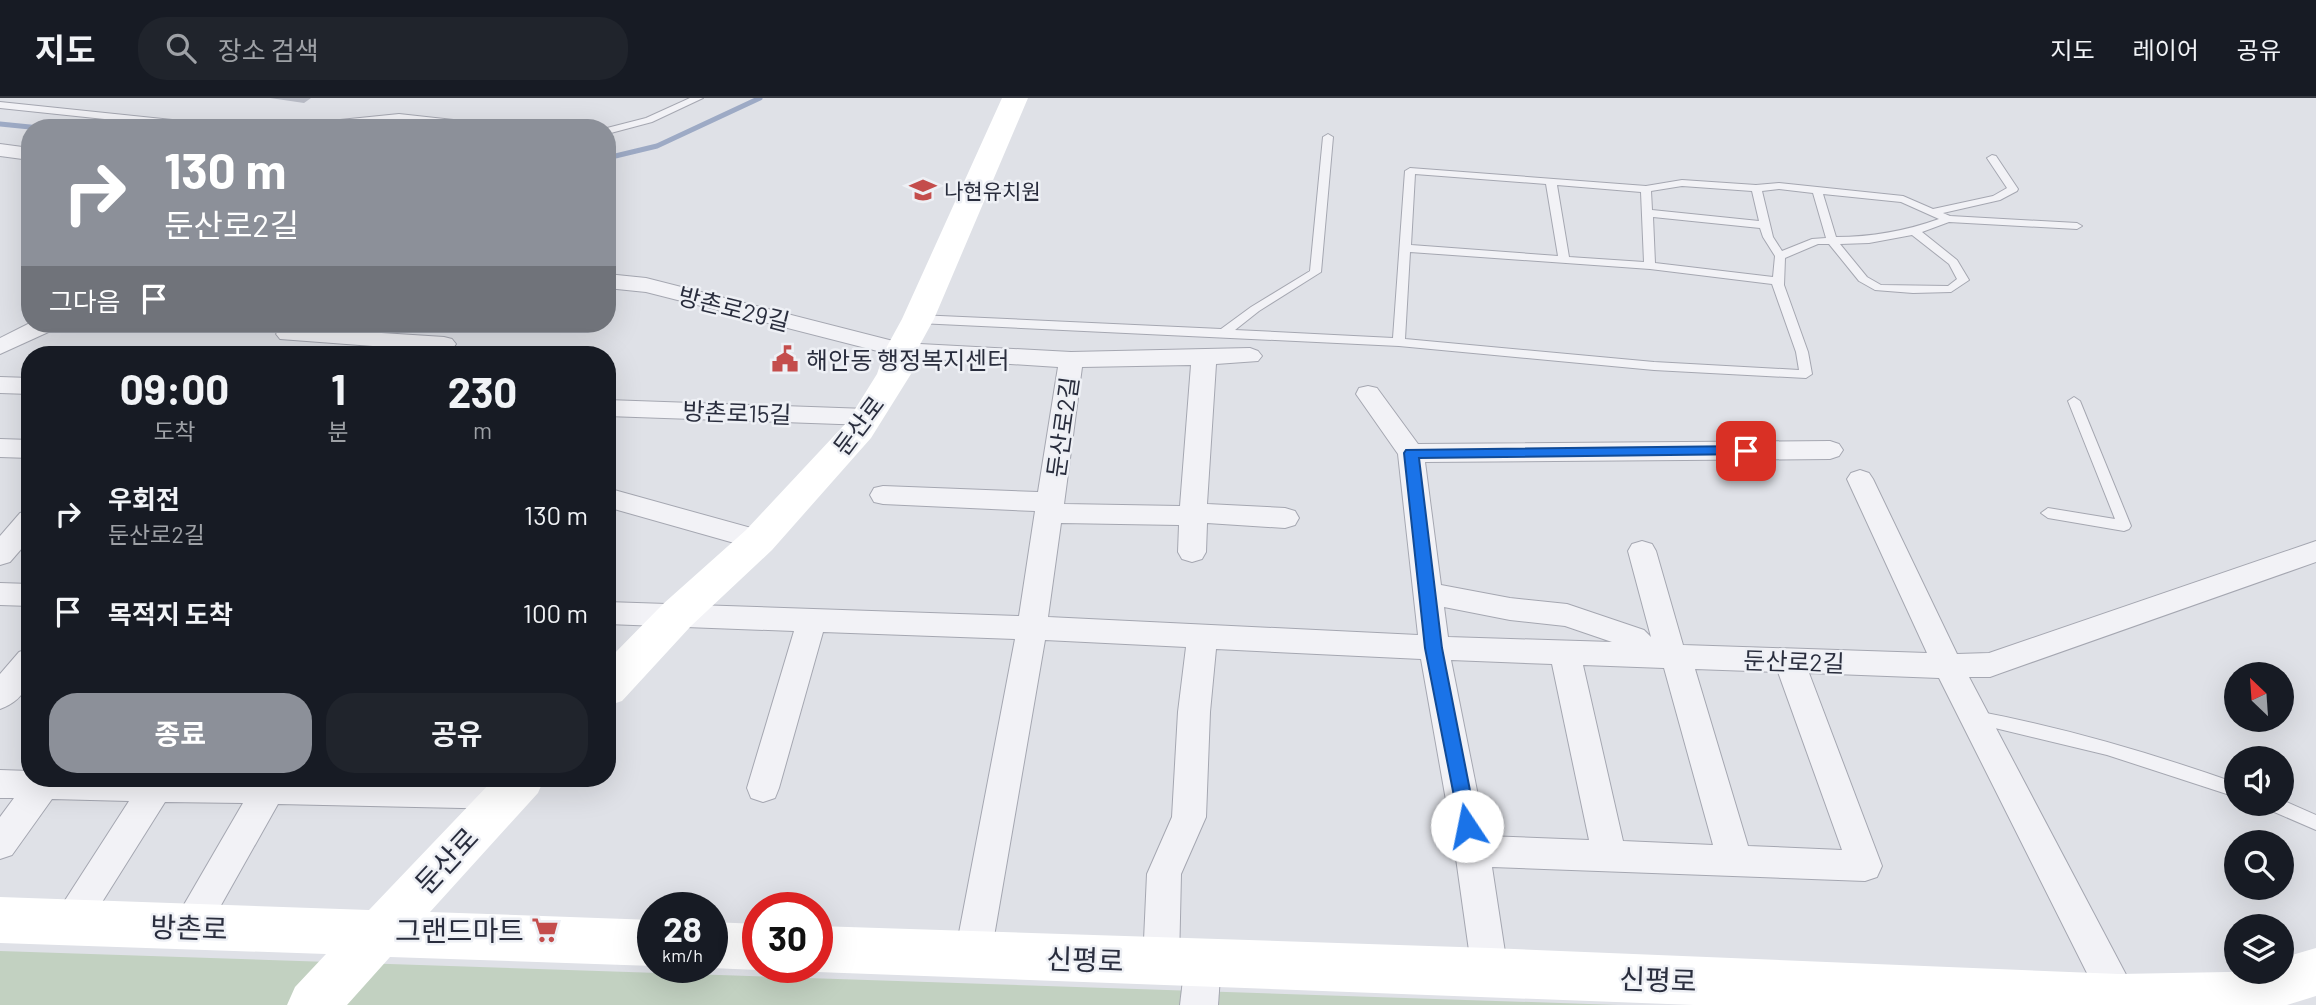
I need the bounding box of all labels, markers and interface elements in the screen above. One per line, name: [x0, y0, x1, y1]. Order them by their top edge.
search box: [138, 17, 628, 80]
text: 지도: [35, 29, 96, 69]
icon: search: [162, 29, 200, 67]
text: 장소 검색: [218, 34, 319, 65]
text: 지도: [2050, 35, 2095, 64]
text: 레이어: [2133, 35, 2199, 64]
text: 공유: [2237, 35, 2281, 64]
text: 130 m: [164, 140, 286, 199]
icon: right: [49, 147, 140, 238]
school or university icon: 나현유치원: [908, 175, 938, 205]
place label: 나현유치원: [944, 178, 1041, 203]
text: 둔산로2길: [164, 205, 299, 243]
icon: arrive: [135, 280, 173, 318]
street label: 방촌로29길: [675, 280, 793, 336]
text: 그다음: [49, 285, 121, 316]
public building icon: 해안동 행정복지센터: [770, 344, 800, 374]
place label: 해안동 행정복지센터: [806, 345, 1010, 374]
text: 09:00: [120, 363, 229, 413]
text: 1: [331, 363, 346, 413]
text: 230: [448, 366, 517, 416]
street label: 둔산로2길: [1041, 375, 1083, 479]
street label: 둔산로: [826, 390, 890, 460]
street label: 방촌로15길: [682, 396, 792, 428]
text: m: [473, 416, 492, 444]
text: 도착: [153, 417, 196, 445]
text: 분: [328, 417, 349, 445]
pin: [1716, 421, 1776, 481]
icon: arrive: [1727, 432, 1765, 470]
text: 우회전: [108, 483, 180, 514]
icon: right: [49, 495, 87, 533]
text: 130 m: [524, 499, 588, 530]
text: 둔산로2길: [108, 520, 205, 548]
icon: arrive: [49, 593, 87, 631]
text: 100 m: [523, 597, 588, 628]
text: 목적지 도착: [108, 598, 233, 629]
street label: 둔산로2길: [1743, 645, 1845, 677]
north arrow: [2224, 662, 2294, 732]
map controls: [2224, 662, 2294, 984]
button: 종료: [49, 693, 312, 773]
button: 공유: [326, 693, 588, 773]
button: sound: [2224, 746, 2294, 816]
position arrow: [1430, 789, 1504, 863]
street label: 둔산로: [407, 820, 485, 900]
button: search: [2224, 830, 2294, 900]
speed limit sign: 30: [742, 892, 833, 983]
text: 28: [663, 907, 702, 949]
street label: 방촌로: [150, 909, 228, 945]
place label: 그랜드마트: [395, 913, 524, 947]
button: layers: [2224, 914, 2294, 984]
supermarket icon: 그랜드마트: [530, 915, 560, 945]
street label: 신평로: [1046, 941, 1124, 977]
text: km/h: [662, 944, 703, 966]
street label: 신평로: [1619, 961, 1697, 997]

